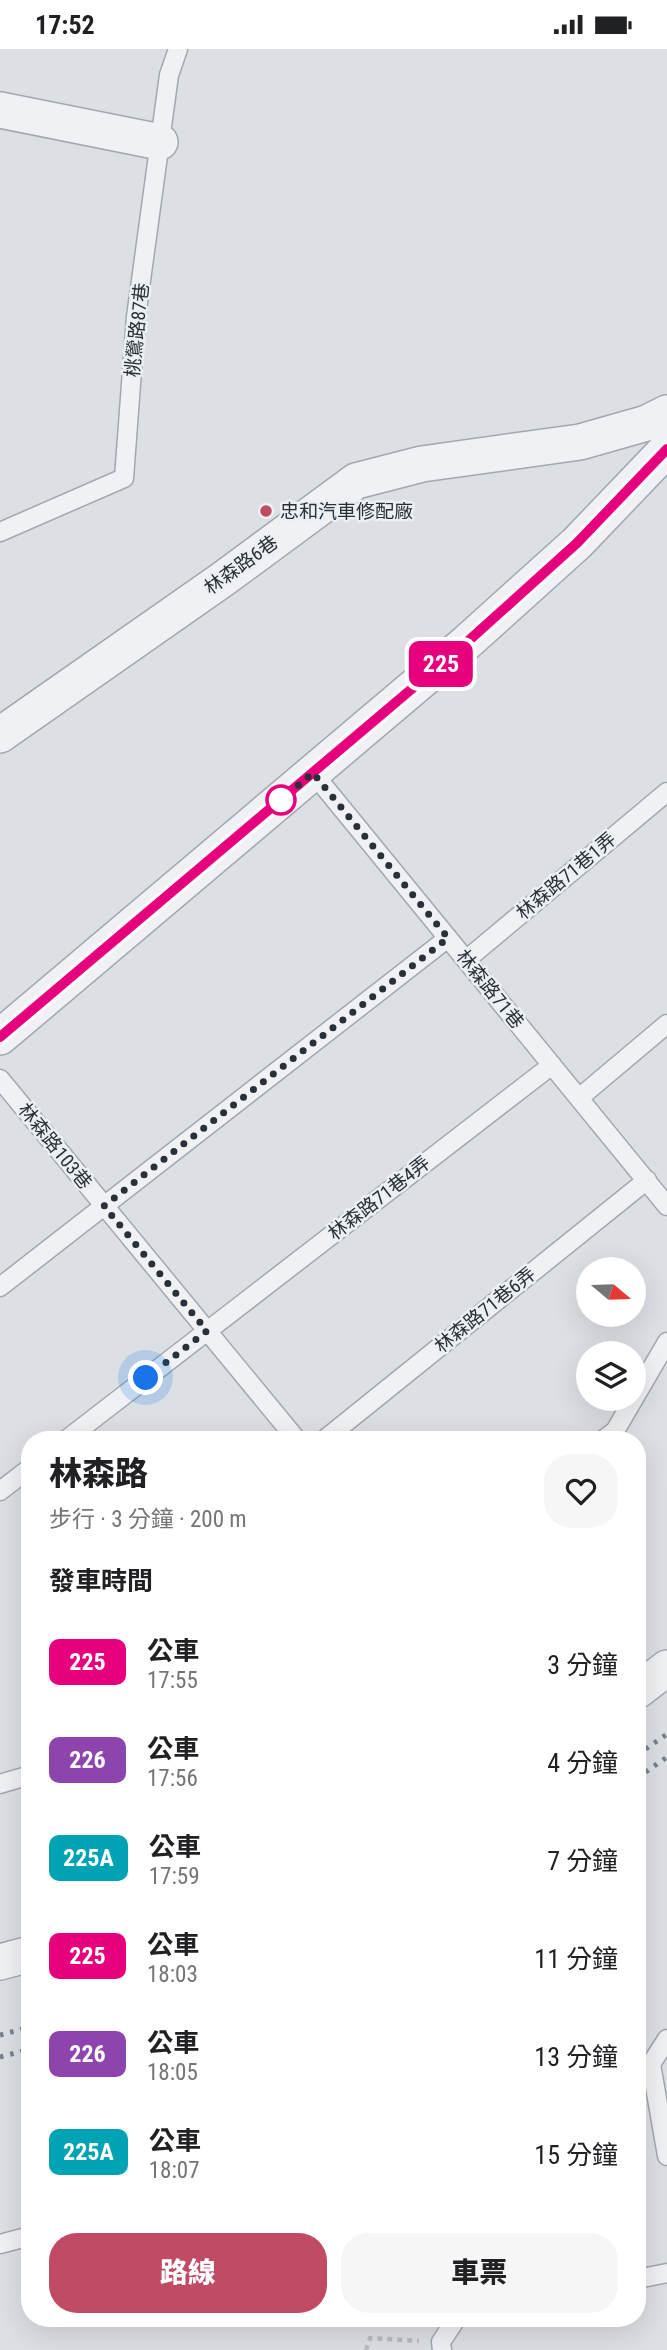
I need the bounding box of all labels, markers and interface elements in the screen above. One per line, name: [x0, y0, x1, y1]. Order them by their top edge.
text: 17:52: [35, 10, 95, 40]
street label: 桃鶯路87巷: [121, 282, 153, 378]
place label: 忠和汽車修配廠: [280, 500, 413, 523]
marker: 忠和汽車修配廠: [258, 503, 274, 519]
street label: 林森路6巷: [200, 531, 282, 599]
line badge: 225: [401, 641, 481, 687]
text: 225: [423, 650, 459, 678]
unlabelled marker: [266, 785, 296, 815]
street label: 林森路71巷1弄: [511, 828, 621, 924]
street label: 林森路71巷: [451, 945, 529, 1033]
street label: 林森路103巷: [13, 1098, 97, 1194]
street label: 林森路71巷4弄: [323, 1151, 435, 1245]
north arrow: [576, 1257, 646, 1327]
map controls: [576, 1257, 646, 1411]
street label: 林森路71巷6弄: [430, 1262, 540, 1358]
button: layers: [576, 1341, 646, 1411]
your location: [128, 1360, 163, 1395]
text: 林森路: [49, 1454, 148, 1493]
button: heart: [544, 1454, 618, 1528]
text: 步行 · 3 分鐘 · 200 m: [49, 1506, 247, 1533]
text: 發車時間: [49, 1566, 153, 1596]
text: 公車: [147, 1636, 199, 1666]
text: 225: [69, 1648, 106, 1676]
text: 3 分鐘: [547, 1650, 618, 1680]
text: 17:55: [147, 1667, 198, 1694]
text: 公車: [147, 1734, 199, 1764]
text: 226: [69, 1746, 106, 1774]
text: 4 分鐘: [547, 1748, 618, 1778]
text: 17:56: [147, 1765, 198, 1792]
text: 公車: [149, 1832, 201, 1862]
text: 225A: [63, 1844, 114, 1872]
text: 7 分鐘: [547, 1846, 618, 1876]
text: 17:59: [149, 1863, 200, 1890]
text: 公車: [147, 1930, 199, 1960]
text: 225: [69, 1942, 106, 1970]
text: 11 分鐘: [534, 1944, 618, 1974]
text: 18:03: [147, 1961, 198, 1988]
text: 公車: [147, 2028, 199, 2058]
text: 226: [69, 2040, 106, 2068]
text: 13 分鐘: [534, 2042, 618, 2072]
text: 18:05: [147, 2059, 198, 2086]
text: 公車: [149, 2126, 201, 2156]
text: 225A: [63, 2138, 114, 2166]
text: 15 分鐘: [534, 2140, 618, 2170]
text: 18:07: [149, 2157, 200, 2184]
button: 路線: [49, 2233, 327, 2313]
button: 車票: [341, 2233, 618, 2313]

